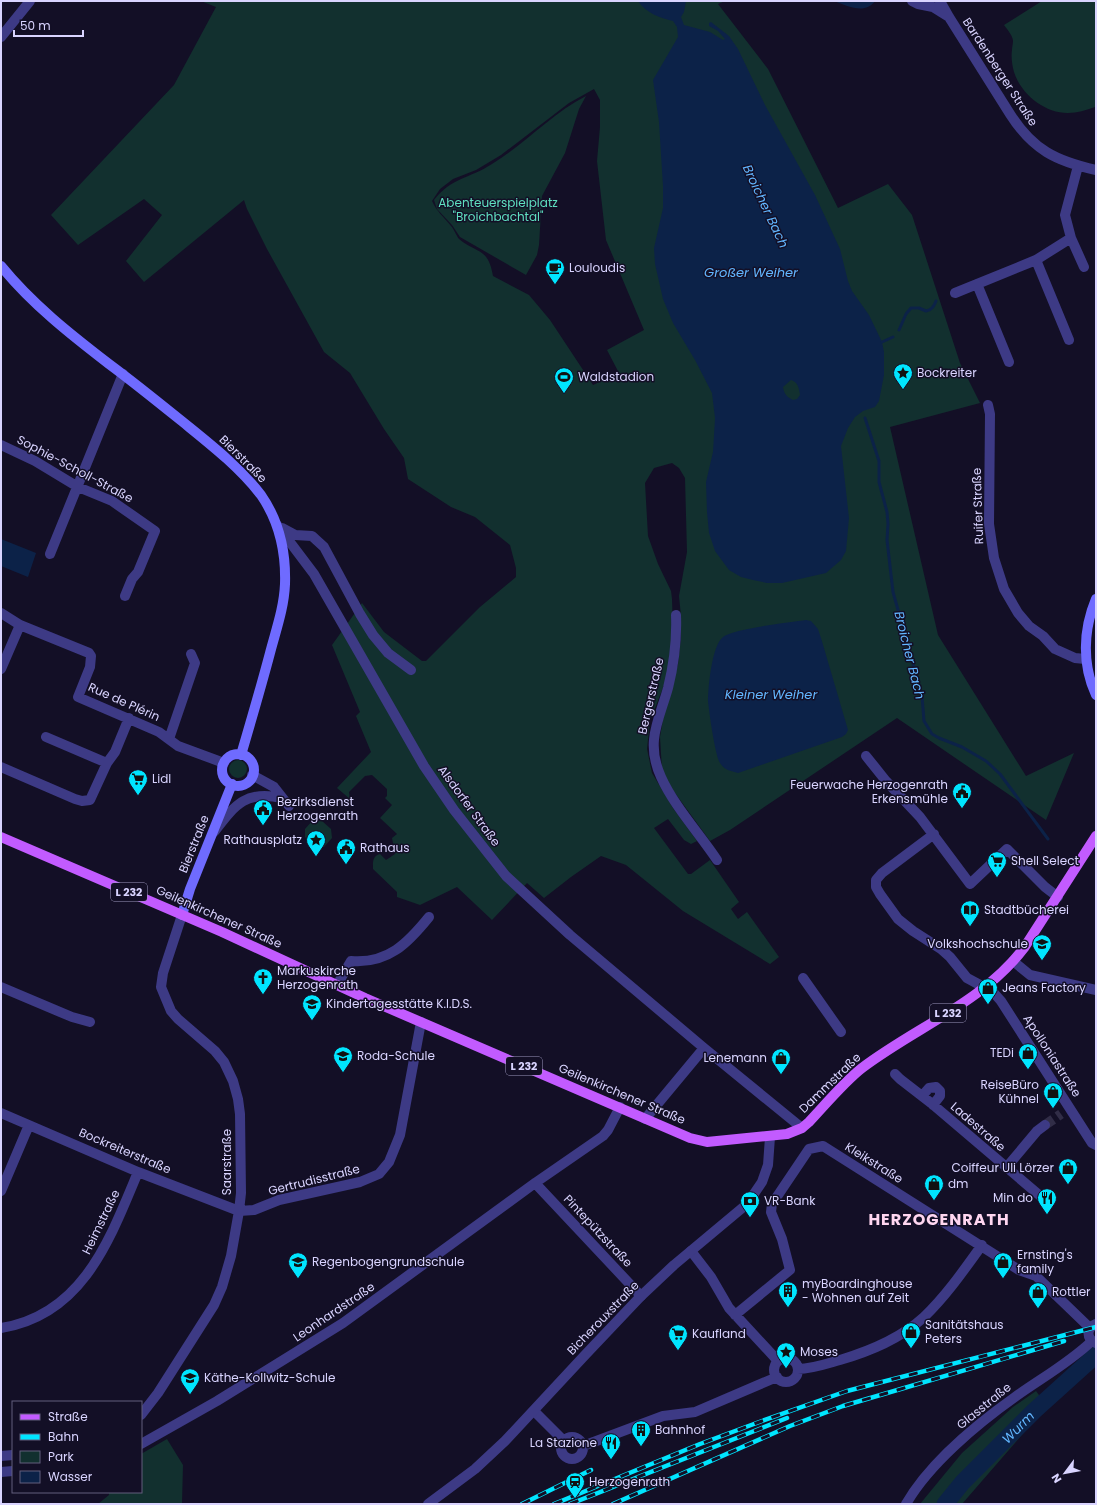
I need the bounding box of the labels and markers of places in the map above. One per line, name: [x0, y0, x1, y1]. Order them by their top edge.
cafe icon: Louloudis: [544, 257, 566, 285]
place label: Louloudis: [569, 259, 625, 276]
place icon: Bockreiter: [892, 362, 914, 390]
place label: Bockreiter: [917, 364, 977, 381]
sports icon: Waldstadion: [553, 366, 575, 394]
place label: Waldstadion: [578, 368, 654, 385]
supermarket icon: Lidl: [127, 768, 149, 796]
place label: Lidl: [152, 770, 171, 787]
place label: Feuerwache Herzogenrath Erkensmühle: [790, 776, 948, 807]
public building icon: Feuerwache Herzogenrath Erkensmühle: [951, 781, 973, 809]
place label: Bezirksdienst Herzogenrath: [277, 793, 358, 824]
public building icon: Bezirksdienst Herzogenrath: [252, 798, 274, 826]
place icon: Rathausplatz: [305, 829, 327, 857]
place label: Rathausplatz: [223, 831, 302, 848]
public building icon: Rathaus: [335, 837, 357, 865]
place label: Rathaus: [360, 839, 410, 856]
supermarket icon: Shell Select: [986, 850, 1008, 878]
place label: Shell Select: [1011, 852, 1079, 869]
library icon: Stadtbücherei: [959, 899, 981, 927]
place label: Stadtbücherei: [984, 901, 1069, 918]
school or university icon: Volkshochschule: [1031, 933, 1053, 961]
place label: Volkshochschule: [927, 935, 1028, 952]
place label: Markuskirche Herzogenrath: [277, 962, 358, 993]
church icon: Markuskirche Herzogenrath: [252, 967, 274, 995]
shop icon: Jeans Factory: [977, 977, 999, 1005]
place label: Jeans Factory: [1002, 979, 1086, 996]
school or university icon: Kindertagesstätte K.I.D.S.: [301, 993, 323, 1021]
place label: Kindertagesstätte K.I.D.S.: [326, 995, 472, 1012]
shop icon: TEDi: [1017, 1042, 1039, 1070]
place label: TEDi: [990, 1044, 1014, 1061]
school or university icon: Roda-Schule: [332, 1045, 354, 1073]
place label: Roda-Schule: [357, 1047, 435, 1064]
shop icon: Lenemann: [770, 1047, 792, 1075]
place label: Lenemann: [703, 1049, 767, 1066]
place label: ReiseBüro Kühnel: [980, 1076, 1039, 1107]
shop icon: ReiseBüro Kühnel: [1042, 1081, 1064, 1109]
shop icon: Coiffeur Uli Lörzer: [1057, 1157, 1079, 1185]
place label: Coiffeur Uli Lörzer: [951, 1159, 1055, 1176]
shop icon: dm: [923, 1173, 945, 1201]
place label: dm: [948, 1175, 968, 1192]
restaurant icon: Min do: [1036, 1187, 1058, 1215]
place label: Min do: [993, 1189, 1033, 1206]
bank icon: VR-Bank: [739, 1190, 761, 1218]
place label: VR-Bank: [764, 1192, 816, 1209]
place label: Ernsting's family: [1017, 1246, 1073, 1277]
school or university icon: Regenbogengrundschule: [287, 1251, 309, 1279]
shop icon: Ernsting's family: [992, 1251, 1014, 1279]
place label: Regenbogengrundschule: [312, 1253, 464, 1270]
place label: myBoardinghouse - Wohnen auf Zeit: [802, 1275, 912, 1306]
building icon: myBoardinghouse - Wohnen auf Zeit: [777, 1280, 799, 1308]
shop icon: Rottler: [1027, 1281, 1049, 1309]
place label: Rottler: [1052, 1283, 1091, 1300]
place label: Sanitätshaus Peters: [925, 1316, 1004, 1347]
shop icon: Sanitätshaus Peters: [900, 1321, 922, 1349]
supermarket icon: Kaufland: [667, 1323, 689, 1351]
place label: Kaufland: [692, 1325, 746, 1342]
place icon: Moses: [775, 1341, 797, 1369]
place label: Moses: [800, 1343, 838, 1360]
school or university icon: Käthe-Kollwitz-Schule: [179, 1367, 201, 1395]
place label: Käthe-Kollwitz-Schule: [204, 1369, 336, 1386]
building icon: Bahnhof: [630, 1419, 652, 1447]
place label: Bahnhof: [655, 1421, 705, 1438]
restaurant icon: La Stazione: [600, 1432, 622, 1460]
place label: La Stazione: [530, 1434, 597, 1451]
station icon: Herzogenrath: [564, 1471, 586, 1499]
place label: Herzogenrath: [589, 1473, 670, 1490]

